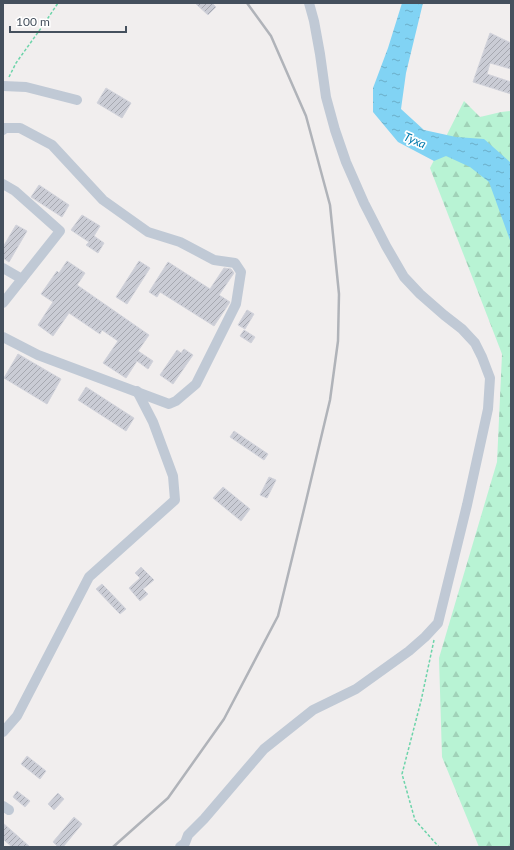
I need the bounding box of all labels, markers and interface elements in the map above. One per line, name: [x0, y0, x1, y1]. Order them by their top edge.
scale bar: [10, 8, 126, 34]
text: 100 m: [16, 14, 50, 29]
water label: Туха: [402, 129, 428, 151]

